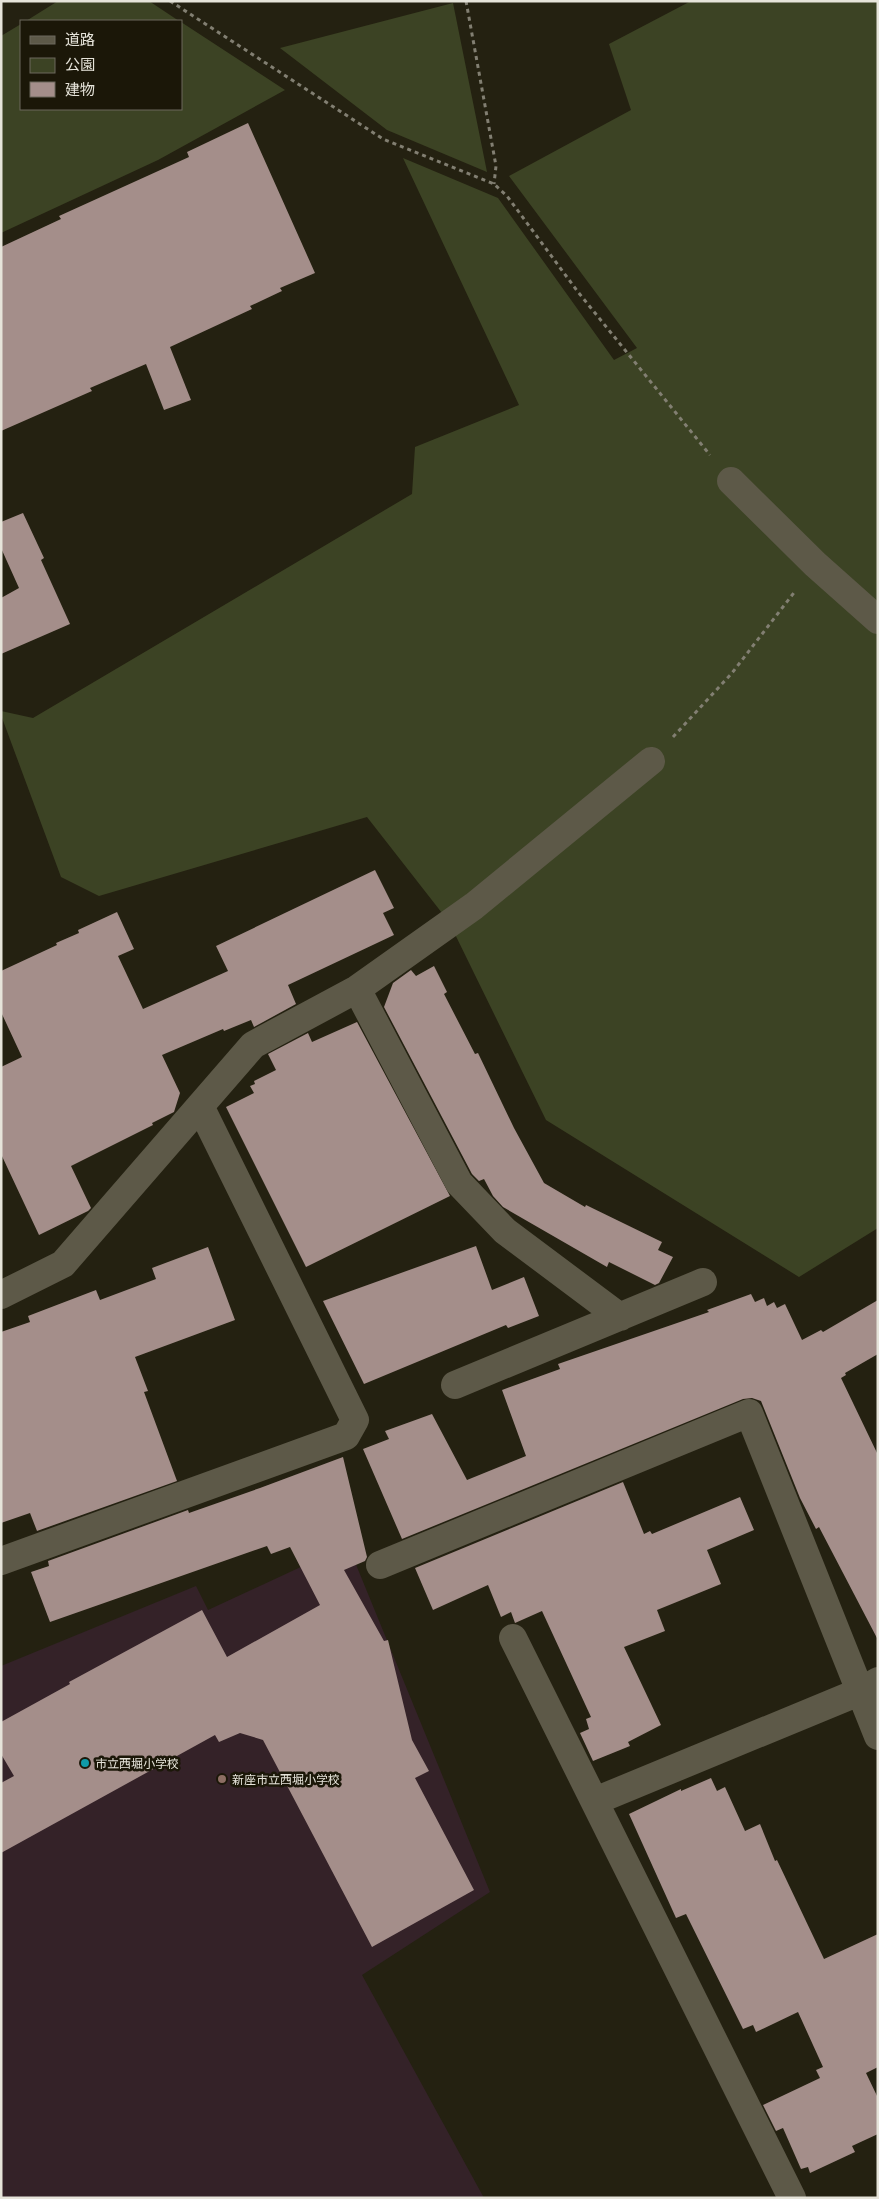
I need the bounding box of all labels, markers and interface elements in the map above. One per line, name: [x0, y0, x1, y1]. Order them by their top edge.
legend: [20, 20, 182, 110]
text: 道路: [65, 29, 95, 49]
text: 公園: [65, 54, 95, 74]
text: 建物: [65, 79, 95, 99]
place label: 市立西堀小学校: [95, 1755, 179, 1772]
marker: 市立西堀小学校: [79, 1757, 91, 1769]
place label: 新座市立西堀小学校: [232, 1771, 340, 1788]
marker: 新座市立西堀小学校: [216, 1773, 228, 1785]

